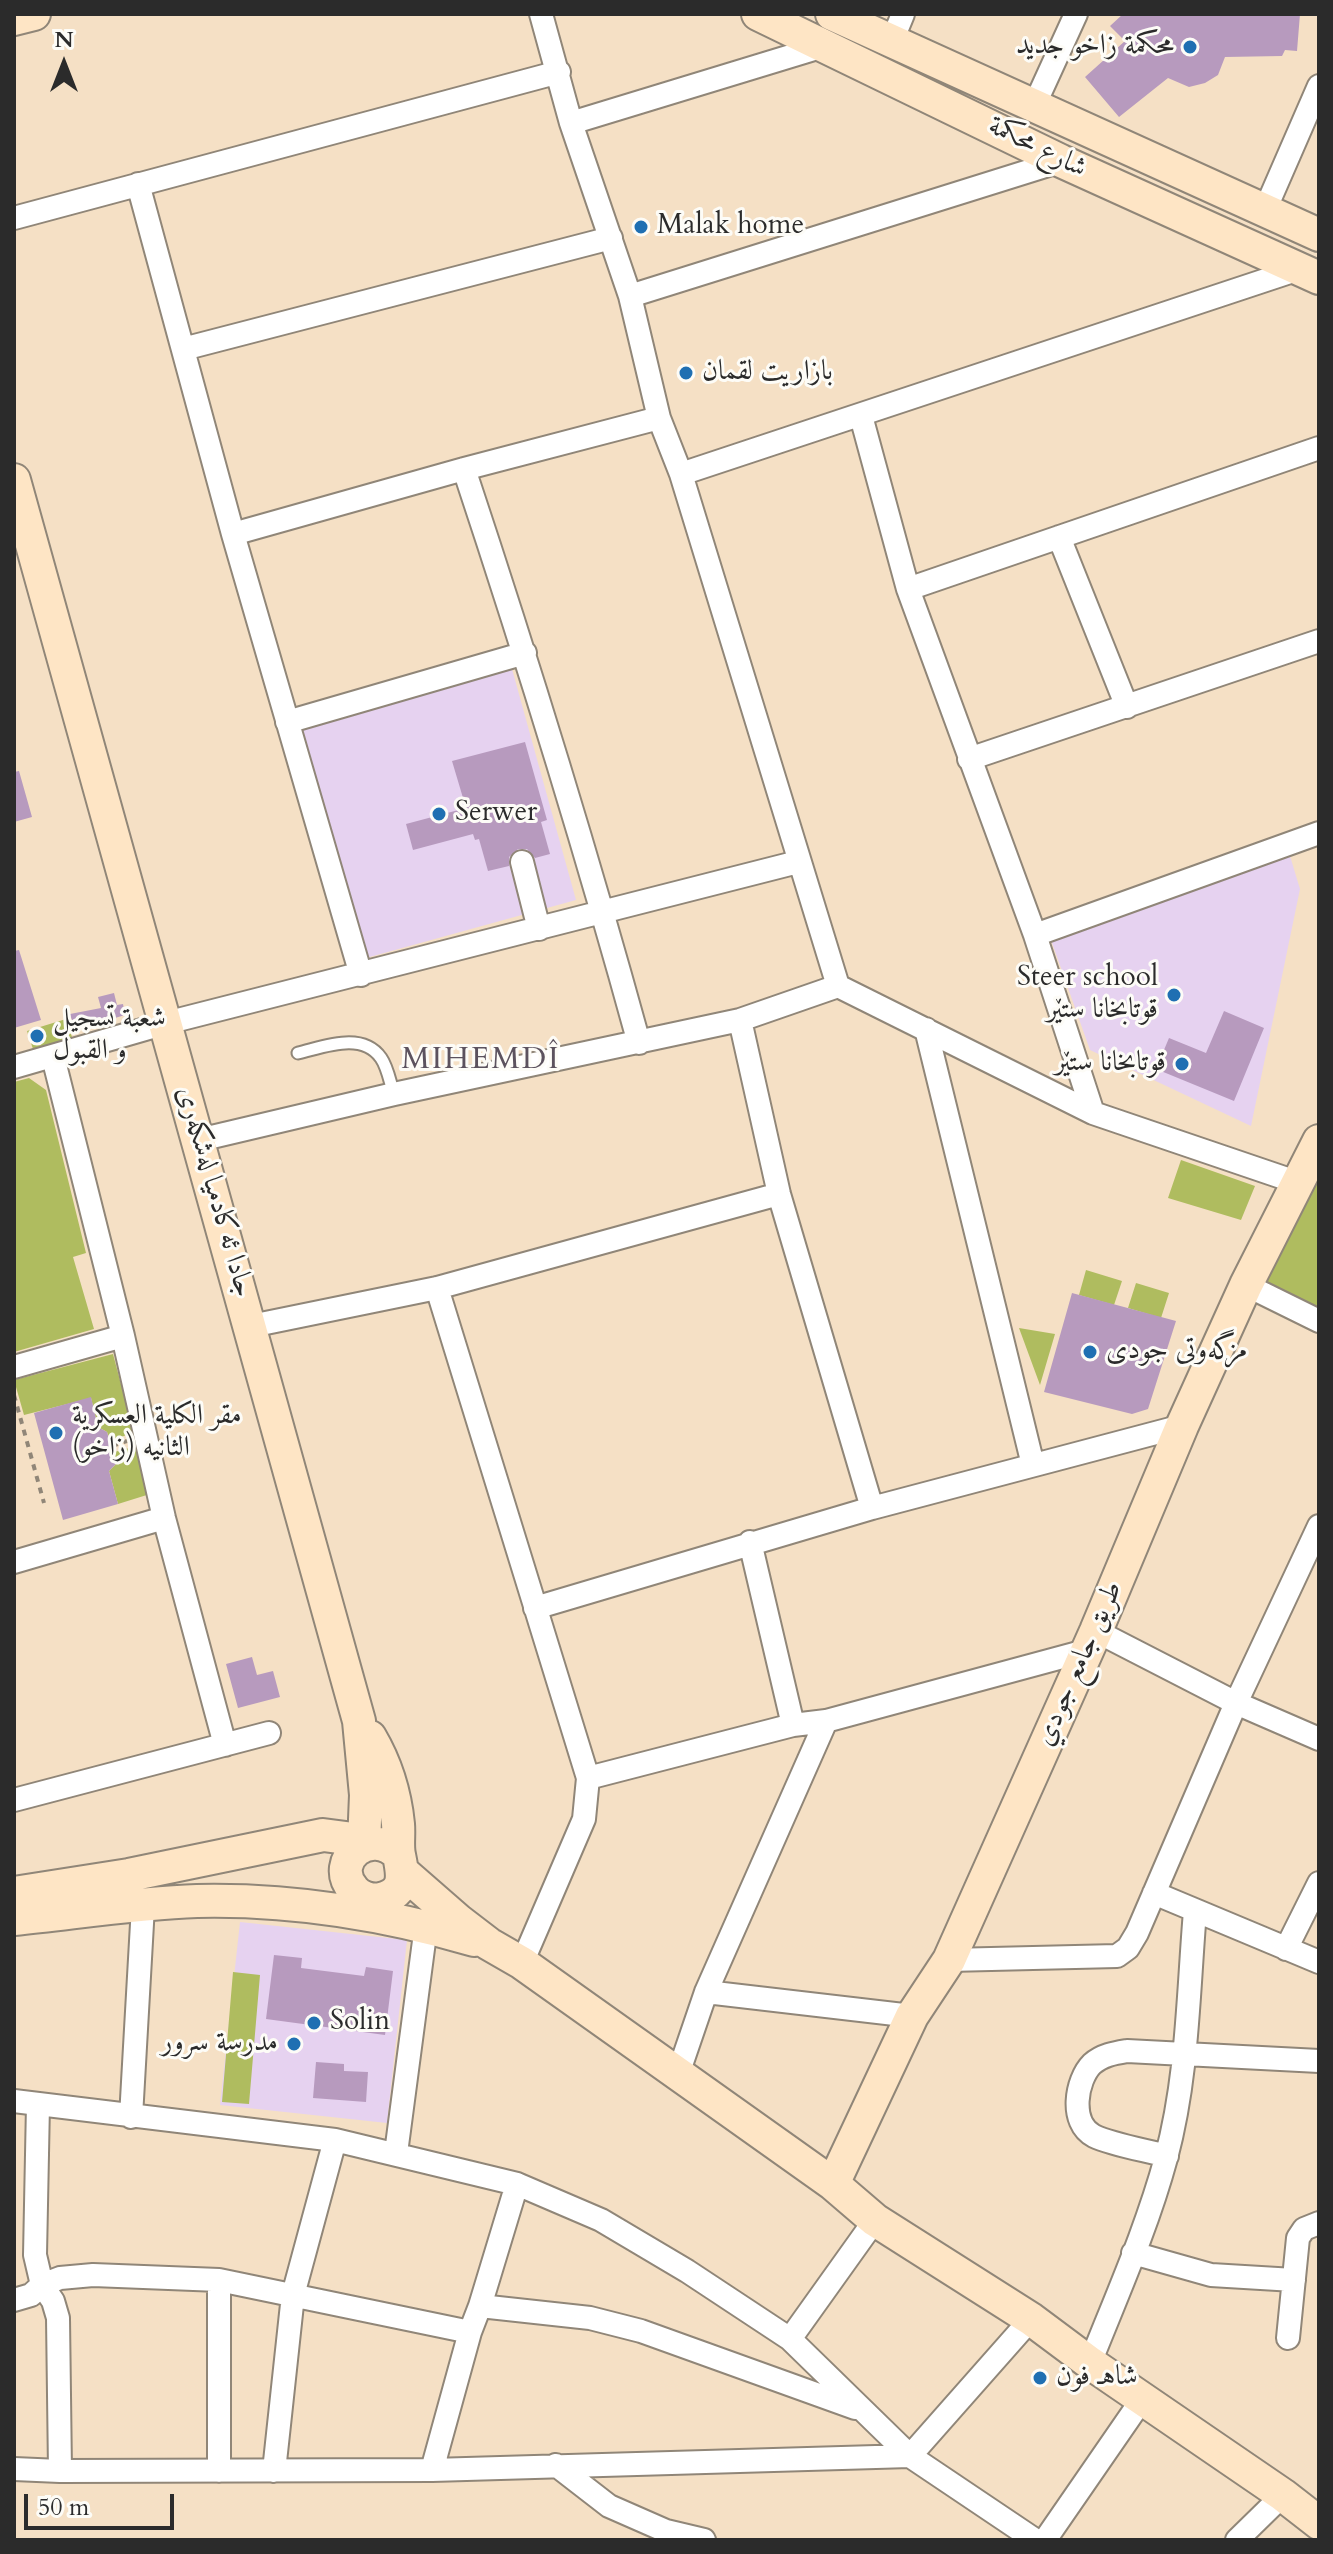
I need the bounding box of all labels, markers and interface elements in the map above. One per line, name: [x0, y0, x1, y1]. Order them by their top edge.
north arrow: [24, 24, 104, 104]
text: N: [54, 25, 74, 55]
place label: محكمة زاخو جديد: [1016, 30, 1174, 64]
marker: محكمة زاخو جديد: [1181, 38, 1199, 56]
street label: شارع محكمة: [982, 110, 1092, 186]
place label: Malak home: [657, 210, 804, 244]
marker: Malak home: [632, 218, 650, 236]
place label: بازاريت لقمان: [702, 356, 833, 390]
marker: بازاريت لقمان: [677, 364, 695, 382]
place label: Serwer: [455, 797, 537, 831]
marker: Serwer: [430, 805, 448, 823]
place label: Steer school قوتابخانا ستێر: [1017, 962, 1158, 1028]
marker: Steer school قوتابخانا ستێر: [1165, 986, 1183, 1004]
place label: شعبة تسجيل و القبول: [53, 1003, 166, 1069]
marker: شعبة تسجيل و القبول: [28, 1027, 46, 1045]
district label: MIHEMDÎ: [402, 1043, 560, 1079]
place label: قوتابخانا ستێر: [1055, 1047, 1166, 1081]
marker: قوتابخانا ستێر: [1173, 1055, 1191, 1073]
street label: جادا ئه‌كادميا له‌شكه‌رى: [168, 1083, 260, 1301]
place label: مزگەوتی جودی: [1106, 1335, 1248, 1369]
marker: مزگەوتی جودی: [1081, 1343, 1099, 1361]
place label: مقر الكلية العسكرية الثانيه (زاخو): [72, 1400, 242, 1466]
marker: مقر الكلية العسكرية الثانيه (زاخو): [47, 1424, 65, 1442]
street label: طريق جامع جودي: [1029, 1577, 1131, 1751]
place label: Solin: [330, 2006, 390, 2040]
marker: Solin: [305, 2014, 323, 2032]
place label: مدرسة سرور: [161, 2027, 278, 2061]
marker: مدرسة سرور: [285, 2035, 303, 2053]
place label: شاهـ فون: [1056, 2361, 1138, 2395]
marker: شاهـ فون: [1031, 2369, 1049, 2387]
scale bar: [28, 2478, 178, 2528]
text: 50 m: [38, 2491, 89, 2524]

